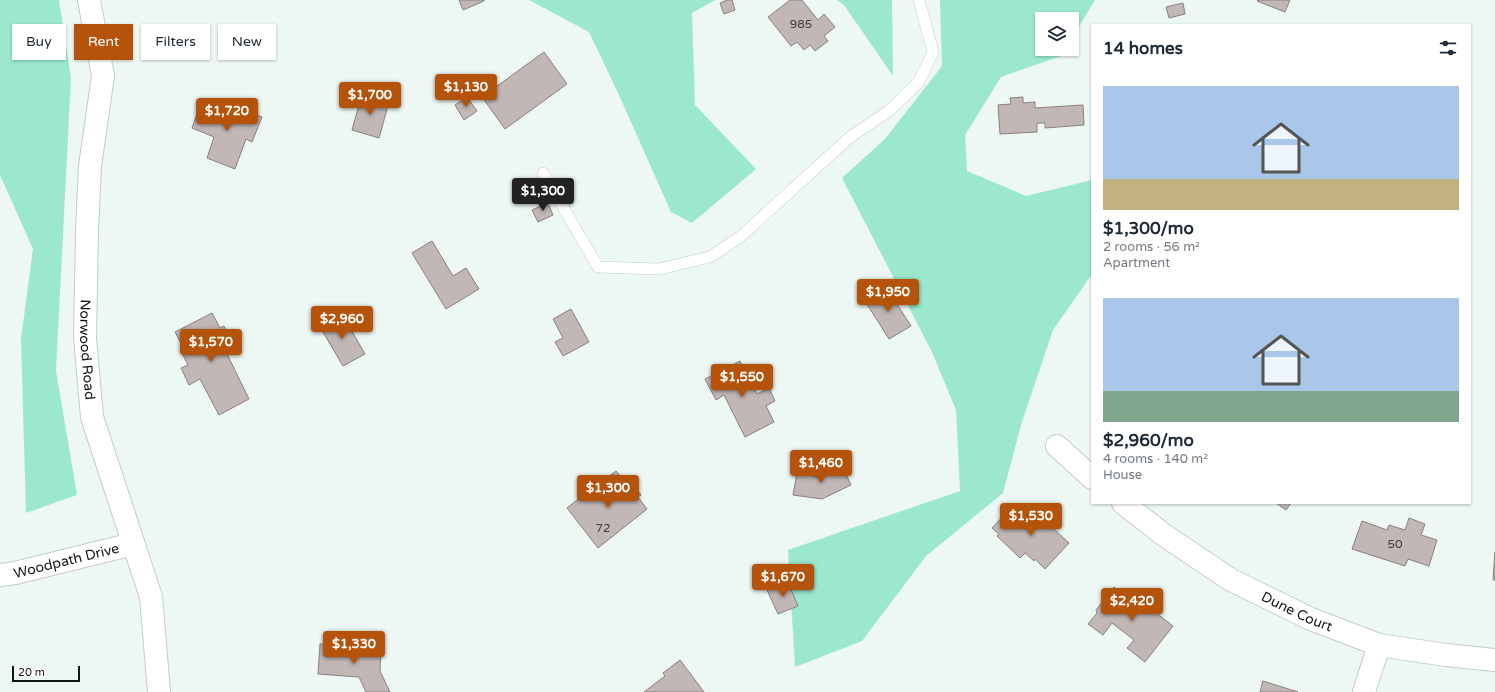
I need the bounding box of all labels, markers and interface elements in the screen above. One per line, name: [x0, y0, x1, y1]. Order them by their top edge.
map controls: [1035, 12, 1079, 56]
button: layers: [1035, 12, 1079, 56]
house number: 985: [790, 17, 812, 31]
chip: Buy: [12, 24, 66, 60]
chip: Rent: [74, 24, 133, 60]
chip: Filters: [141, 24, 210, 60]
chip: New: [218, 24, 276, 60]
icon: filters: [1437, 37, 1459, 59]
text: 14 homes: [1103, 38, 1183, 59]
pin: $1,130: [433, 74, 499, 108]
text: $1,130: [444, 79, 488, 95]
pin: $1,700: [337, 82, 403, 116]
text: $1,700: [348, 87, 392, 103]
pin: $1,720: [194, 98, 260, 132]
text: $1,720: [205, 103, 249, 119]
icon: home: [1245, 112, 1317, 184]
pin: $1,300: [510, 178, 576, 212]
text: $1,300: [521, 183, 565, 199]
text: $1,300/mo: [1103, 218, 1194, 239]
text: 2 rooms · 56 m²: [1103, 239, 1200, 255]
text: Apartment: [1103, 255, 1170, 271]
pin: $1,950: [855, 279, 921, 313]
text: $1,950: [866, 284, 910, 300]
street label: Norwood Road: [76, 299, 98, 401]
pin: $2,960: [309, 306, 375, 340]
text: $2,960: [320, 311, 364, 327]
icon: home: [1245, 324, 1317, 396]
pin: $1,570: [178, 329, 244, 363]
text: $1,570: [189, 334, 233, 350]
pin: $1,550: [709, 364, 775, 398]
text: $1,550: [720, 369, 764, 385]
text: $2,960/mo: [1103, 430, 1194, 451]
pin: $1,460: [788, 450, 854, 484]
text: 4 rooms · 140 m²: [1103, 451, 1208, 467]
text: $1,460: [799, 455, 843, 471]
text: House: [1103, 467, 1142, 483]
pin: $1,300: [575, 475, 641, 509]
text: $1,300: [586, 480, 630, 496]
pin: $1,530: [998, 503, 1064, 537]
text: $1,530: [1009, 508, 1053, 524]
house number: 72: [595, 521, 611, 535]
house number: 50: [1387, 537, 1403, 551]
street label: Woodpath Drive: [12, 540, 121, 582]
pin: $1,670: [750, 564, 816, 598]
text: $1,670: [761, 569, 805, 585]
pin: $2,420: [1099, 588, 1165, 622]
street label: Dune Court: [1259, 588, 1335, 636]
text: $2,420: [1110, 593, 1154, 609]
pin: $1,330: [321, 631, 387, 665]
text: $1,330: [332, 636, 376, 652]
scale bar: [12, 664, 80, 683]
text: 20 m: [18, 666, 45, 679]

